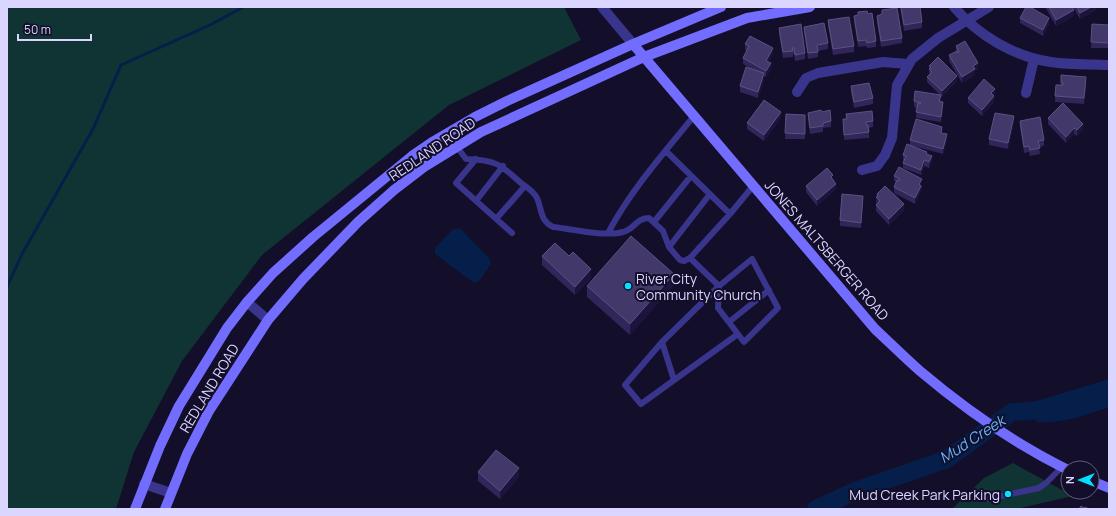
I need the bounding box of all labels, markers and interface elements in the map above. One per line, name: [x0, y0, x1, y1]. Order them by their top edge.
scale bar: [18, 16, 91, 42]
text: 50 m: [24, 21, 51, 38]
street label: REDLAND ROAD: [385, 113, 479, 185]
street label: JONES MALTSBERGER ROAD: [761, 176, 893, 324]
place label: River City Community Church: [636, 269, 761, 304]
marker: River City Community Church: [623, 281, 633, 291]
street label: REDLAND ROAD: [175, 340, 243, 436]
water label: Mud Creek: [935, 409, 1011, 468]
north arrow: [1060, 460, 1100, 500]
text: N: [1062, 476, 1077, 484]
place label: Mud Creek Park Parking: [849, 485, 1000, 504]
marker: Mud Creek Park Parking: [1003, 489, 1013, 499]

